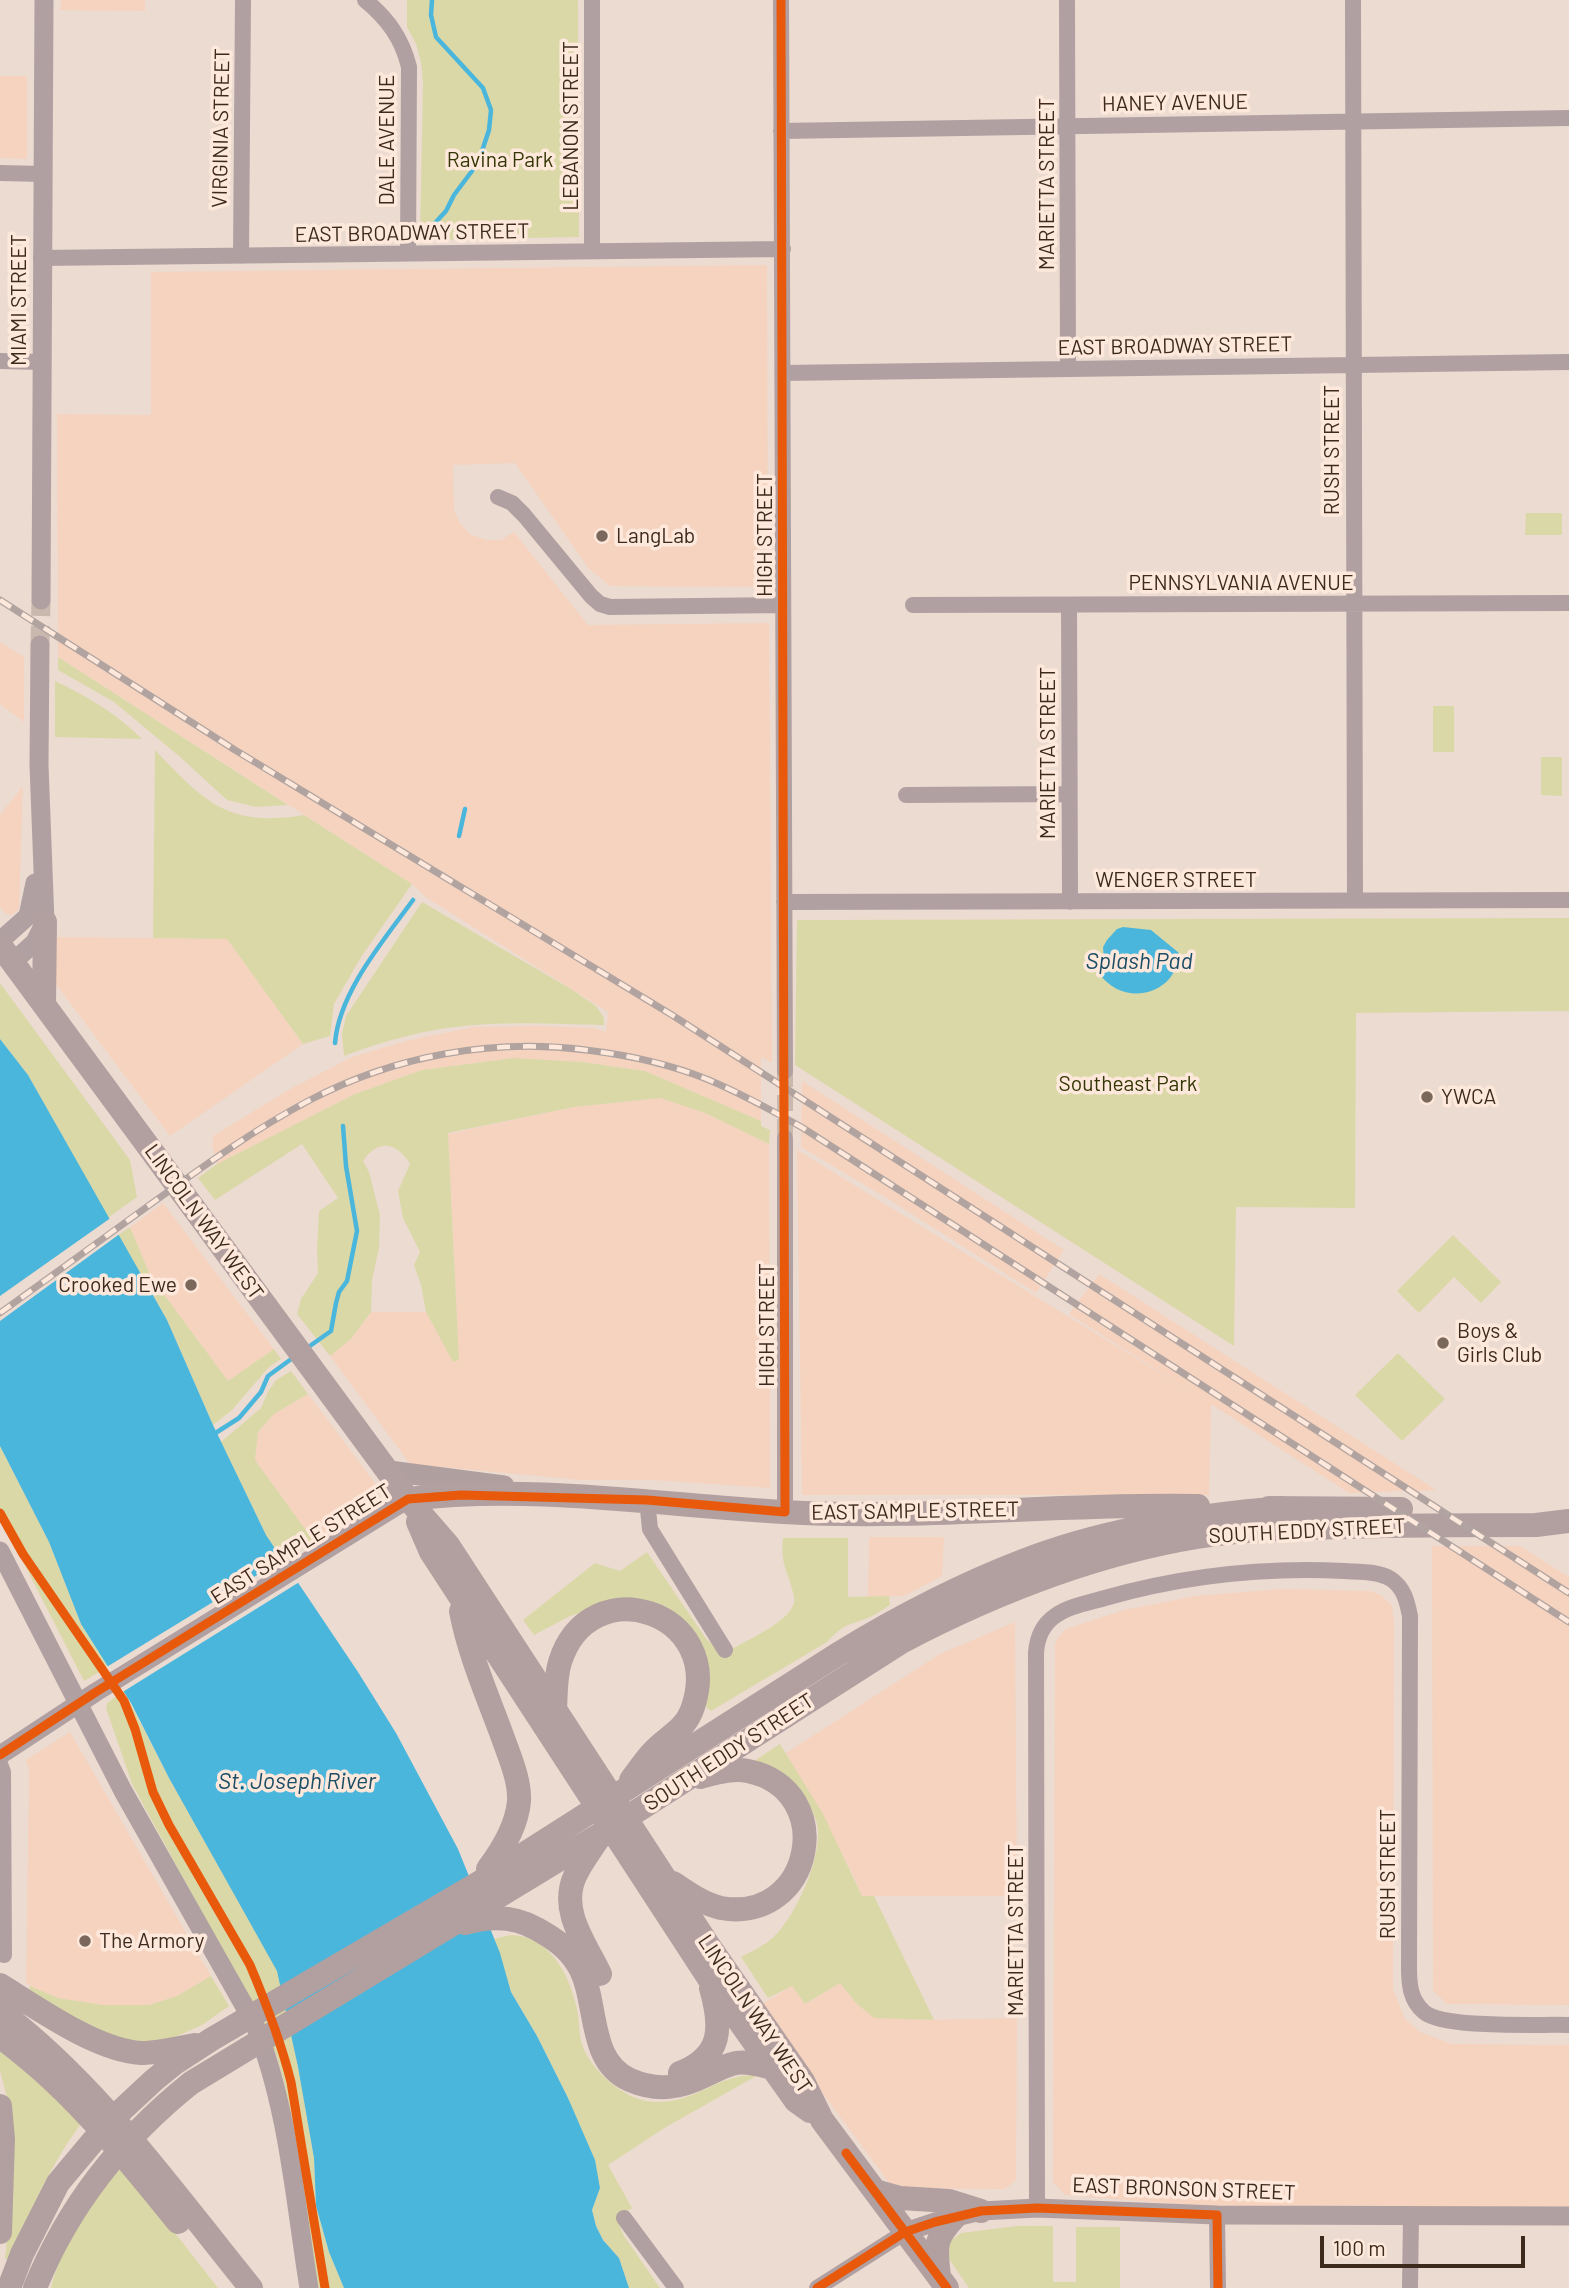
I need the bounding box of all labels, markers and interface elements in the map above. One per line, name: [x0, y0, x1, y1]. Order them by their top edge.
street label: LEBANON STREET: [558, 41, 584, 211]
street label: VIRGINIA STREET: [207, 48, 235, 208]
street label: DALE AVENUE: [374, 74, 400, 206]
street label: HANEY AVENUE: [1102, 89, 1248, 117]
street label: MARIETTA STREET: [1034, 98, 1060, 270]
park label: Ravina Park: [447, 147, 553, 173]
street label: EAST BROADWAY STREET: [294, 218, 530, 248]
street label: MIAMI STREET: [6, 234, 32, 366]
street label: EAST BROADWAY STREET: [1057, 331, 1293, 361]
street label: RUSH STREET: [1319, 385, 1345, 515]
street label: HIGH STREET: [752, 473, 778, 597]
place label: LangLab: [616, 523, 695, 549]
marker: LangLab: [594, 528, 610, 544]
street label: PENNSYLVANIA AVENUE: [1128, 570, 1354, 596]
street label: MARIETTA STREET: [1035, 667, 1061, 839]
street label: WENGER STREET: [1095, 867, 1257, 893]
water label: Splash Pad: [1085, 947, 1193, 975]
park label: Southeast Park: [1059, 1071, 1197, 1097]
place label: YWCA: [1441, 1084, 1496, 1110]
marker: YWCA: [1419, 1089, 1435, 1105]
street label: LINCOLN WAY WEST: [139, 1139, 269, 1305]
street label: HIGH STREET: [754, 1263, 780, 1387]
place label: Crooked Ewe: [58, 1272, 177, 1298]
marker: Crooked Ewe: [183, 1277, 199, 1293]
place label: Boys & Girls Club: [1457, 1318, 1542, 1368]
marker: Boys & Girls Club: [1435, 1335, 1451, 1351]
street label: EAST SAMPLE STREET: [206, 1478, 396, 1610]
street label: EAST SAMPLE STREET: [811, 1497, 1019, 1525]
street label: SOUTH EDDY STREET: [1208, 1513, 1406, 1549]
street label: SOUTH EDDY STREET: [639, 1688, 819, 1816]
water label: St. Joseph River: [218, 1767, 376, 1795]
street label: RUSH STREET: [1375, 1809, 1401, 1939]
street label: MARIETTA STREET: [1003, 1844, 1029, 2016]
place label: The Armory: [99, 1928, 204, 1954]
street label: LINCOLN WAY WEST: [693, 1930, 817, 2098]
marker: The Armory: [77, 1933, 93, 1949]
street label: EAST BRONSON STREET: [1072, 2173, 1296, 2205]
scale bar: [1324, 2222, 1529, 2266]
text: 100 m: [1333, 2235, 1386, 2260]

